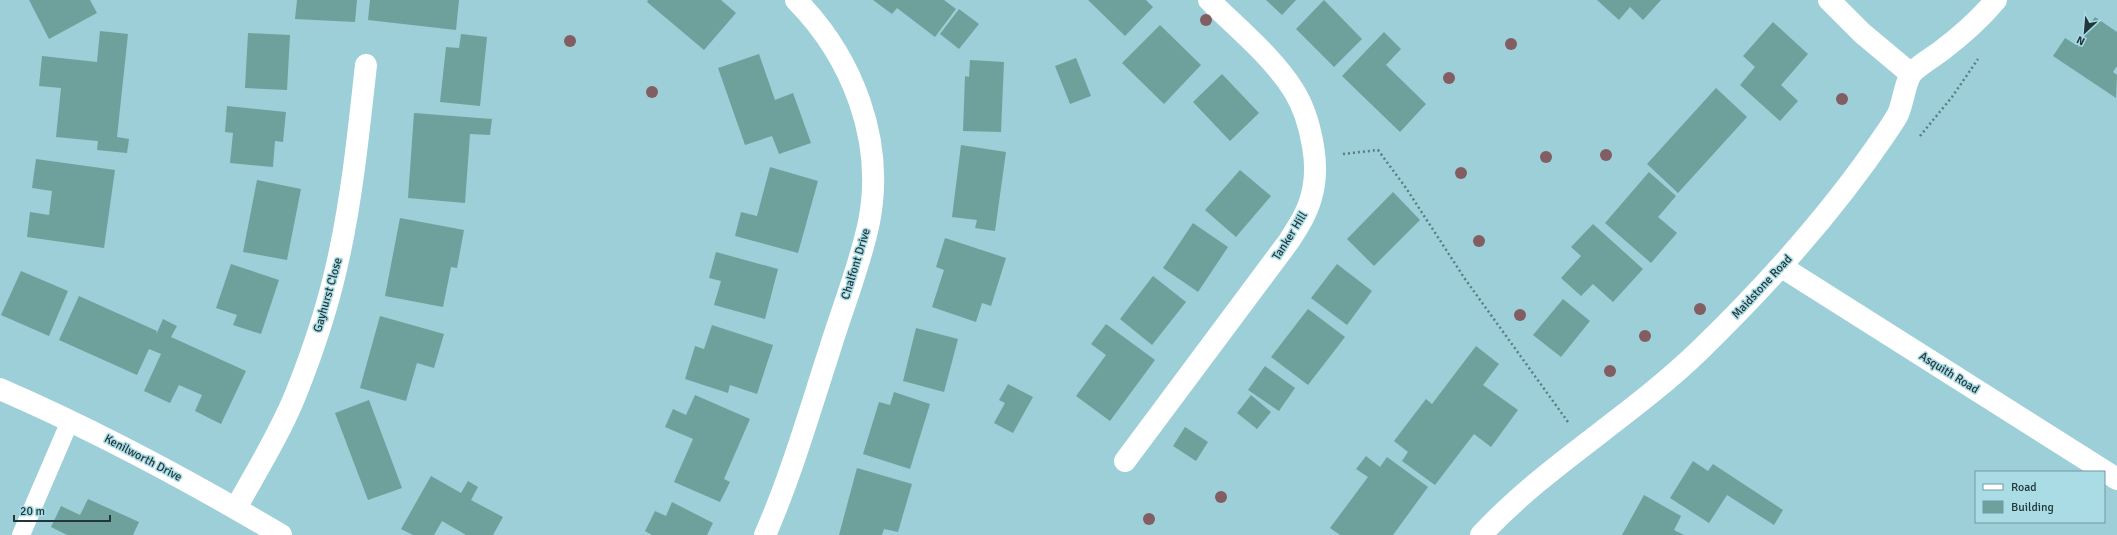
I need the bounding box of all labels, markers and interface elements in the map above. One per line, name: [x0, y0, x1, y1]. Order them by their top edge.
north arrow: [2065, 12, 2105, 52]
text: N: [2075, 33, 2087, 48]
street label: Tanker Hill: [1269, 208, 1311, 263]
street label: Chalfont Drive: [838, 227, 874, 301]
street label: Maidstone Road: [1729, 252, 1795, 322]
street label: Gayhurst Close: [310, 256, 346, 334]
street label: Asquith Road: [1916, 349, 1982, 397]
street label: Kenilworth Drive: [102, 431, 184, 485]
legend: [1975, 471, 2105, 523]
text: Road: [2011, 480, 2037, 495]
scale bar: [14, 497, 110, 523]
text: Building: [2011, 500, 2054, 515]
text: 20 m: [20, 504, 45, 519]

